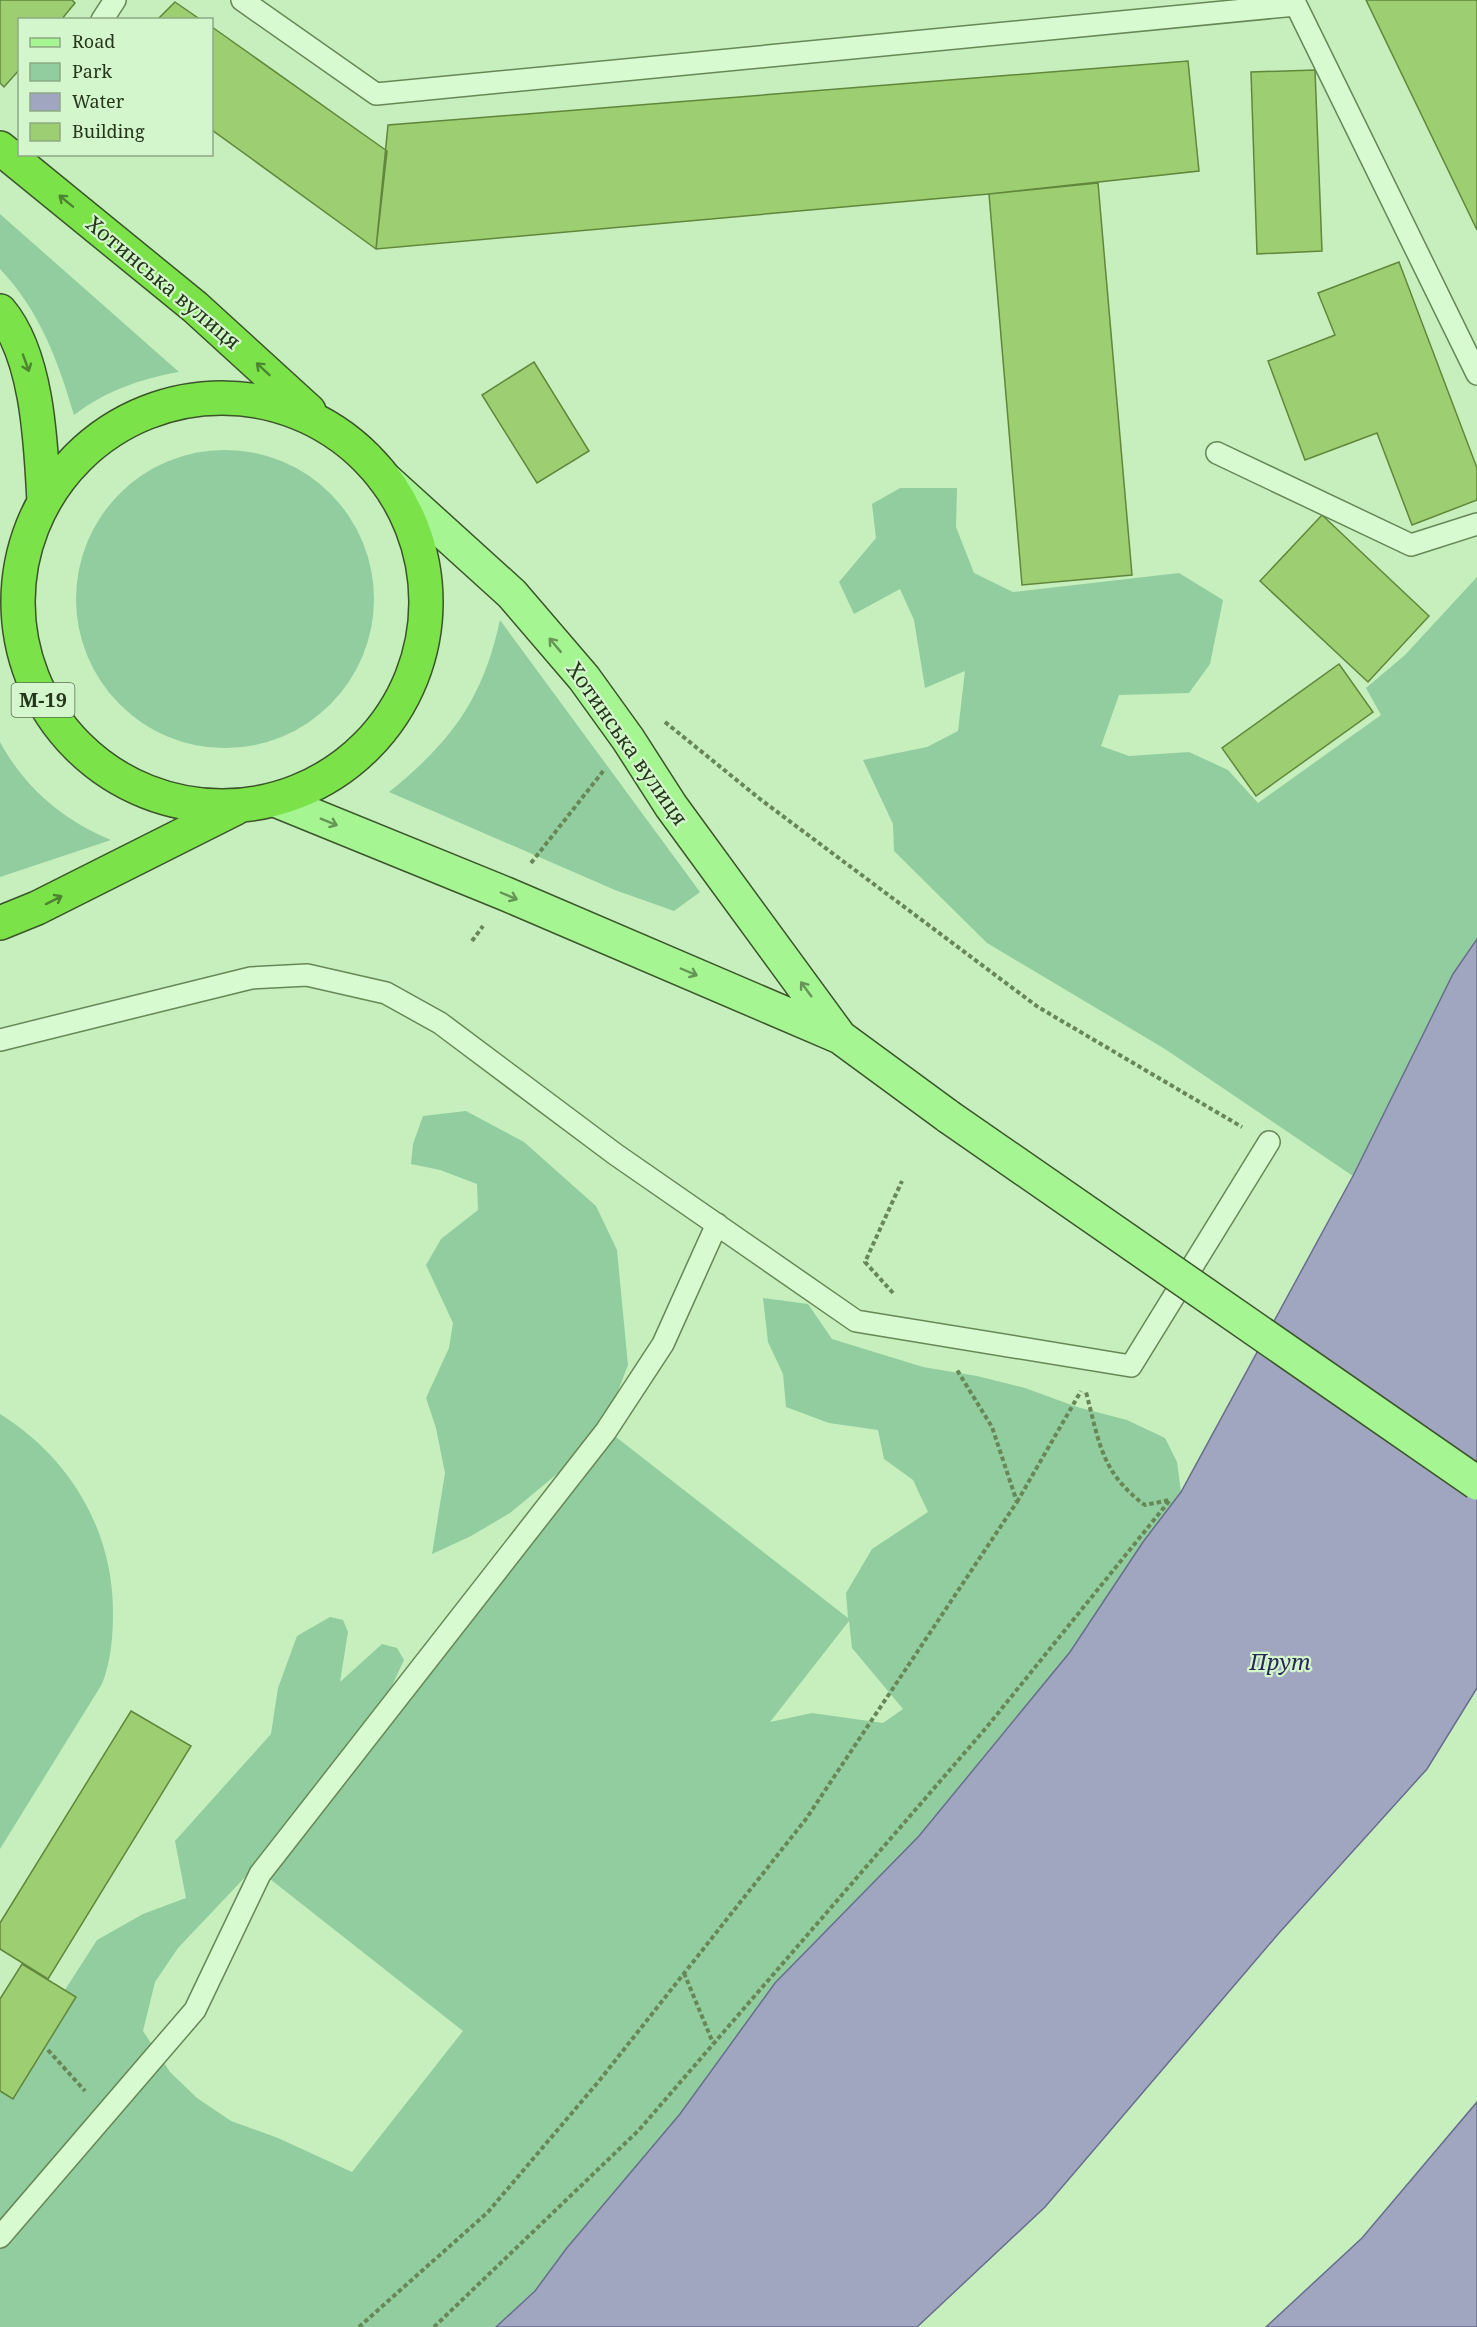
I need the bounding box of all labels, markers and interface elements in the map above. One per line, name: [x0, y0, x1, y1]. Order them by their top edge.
legend: [18, 18, 213, 156]
text: Road: [72, 29, 115, 53]
text: Park: [72, 59, 112, 83]
text: Water: [72, 89, 125, 113]
text: Building: [72, 119, 145, 143]
one-way arrow: [59, 195, 75, 208]
street label: Хотинська вулиця: [81, 209, 247, 355]
one-way arrow: [21, 354, 32, 372]
one-way arrow: [255, 362, 270, 376]
one-way arrow: [548, 638, 562, 653]
street label: Хотинська вулиця: [561, 656, 695, 831]
road number: М-19: [12, 683, 74, 717]
one-way arrow: [319, 817, 337, 828]
one-way arrow: [500, 891, 518, 902]
one-way arrow: [44, 893, 62, 905]
one-way arrow: [679, 967, 697, 978]
one-way arrow: [800, 981, 812, 998]
water label: Прут: [1248, 1646, 1311, 1676]

